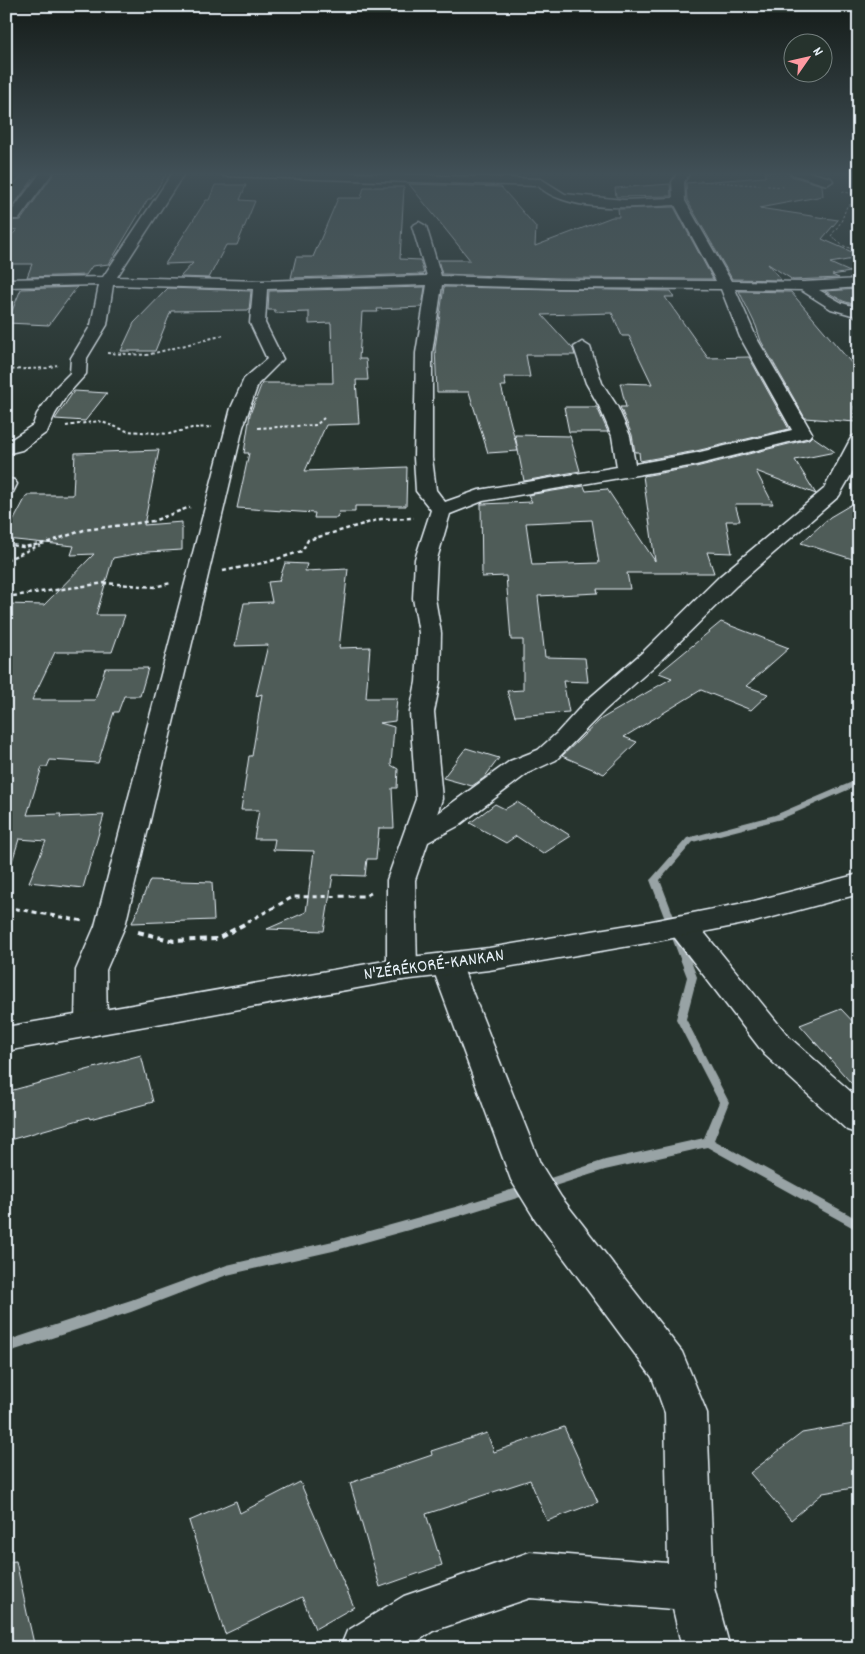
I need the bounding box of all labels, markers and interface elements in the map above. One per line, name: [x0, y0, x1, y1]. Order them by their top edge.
north arrow: [782, 32, 832, 82]
text: N: [807, 43, 827, 60]
street label: N'ZÉRÉKORÉ-KANKAN: [362, 944, 506, 988]

